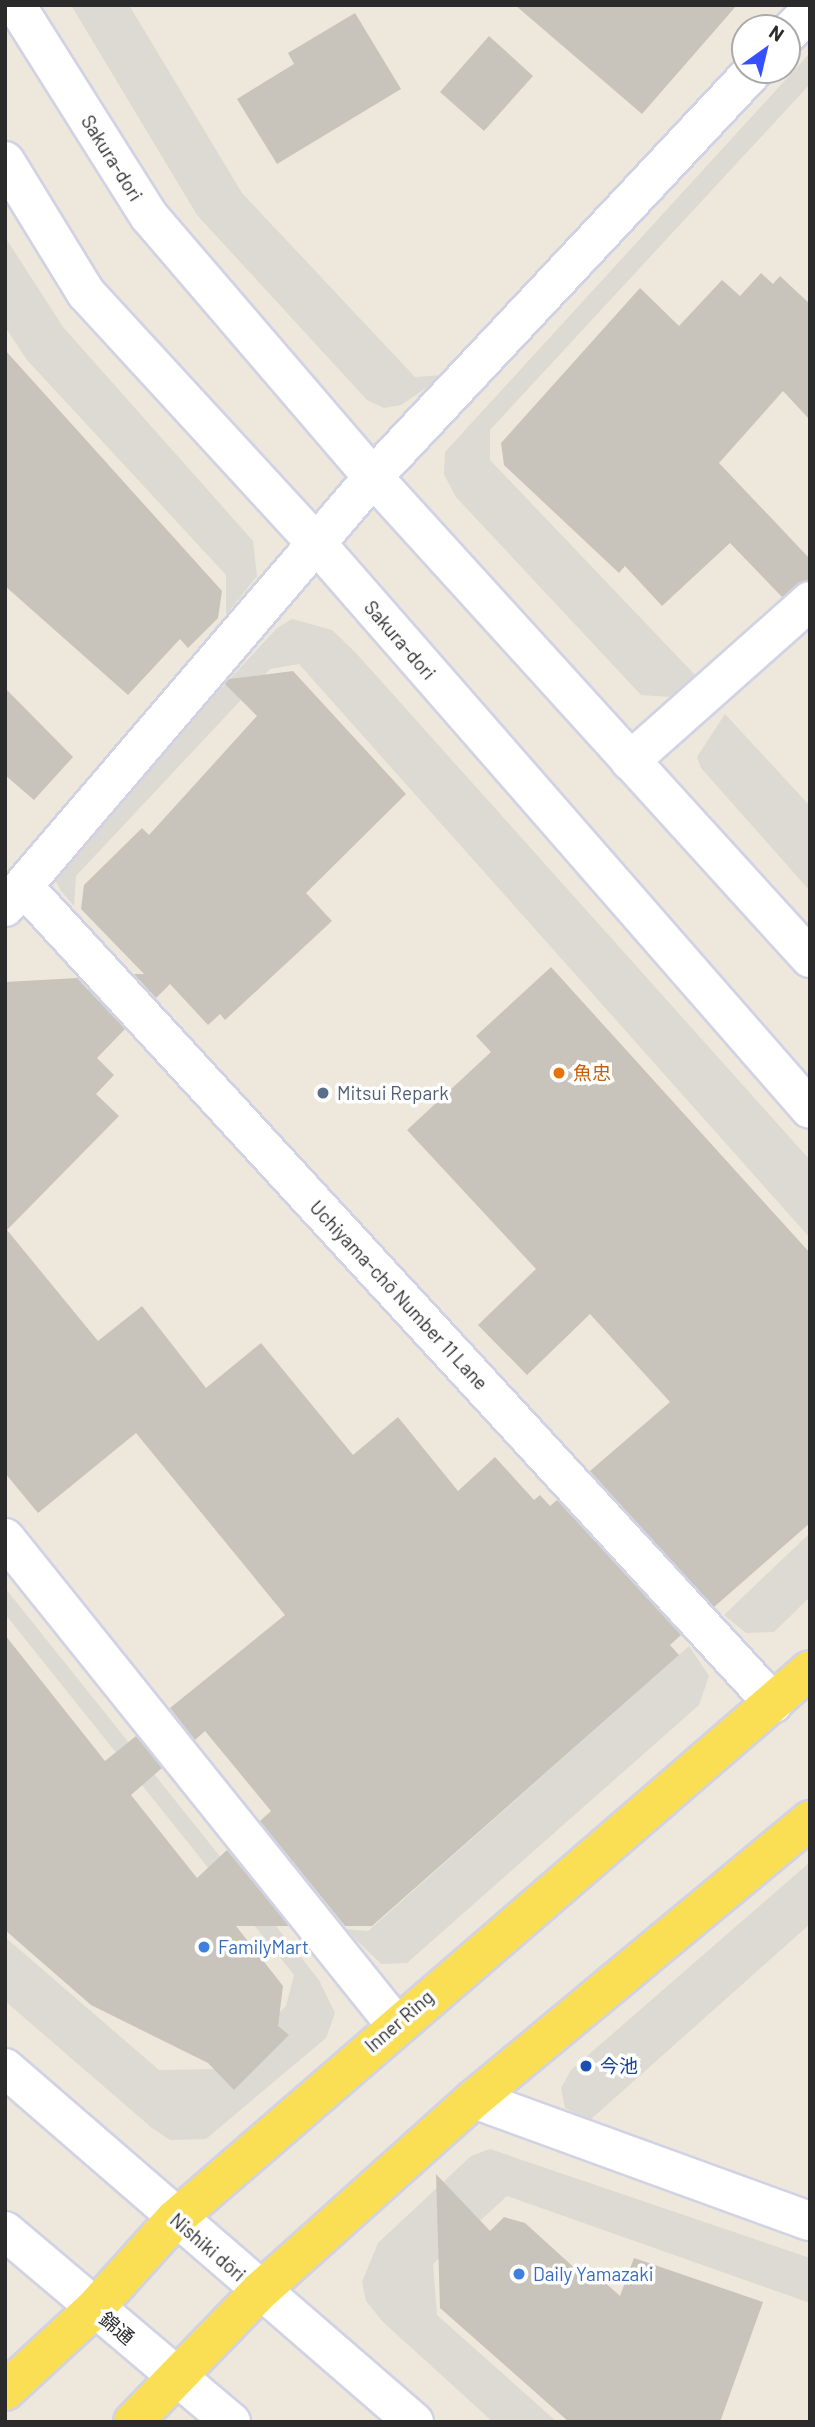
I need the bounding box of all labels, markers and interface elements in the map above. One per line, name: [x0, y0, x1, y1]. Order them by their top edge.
north arrow: [731, 14, 801, 84]
text: N: [765, 20, 789, 46]
street label: Sakura-dori: [77, 111, 147, 205]
street label: Sakura-dori: [360, 596, 440, 684]
place label: 魚忠: [573, 1062, 611, 1084]
marker: 魚忠: [551, 1065, 567, 1081]
place label: Mitsui Repark: [337, 1082, 449, 1104]
marker: Mitsui Repark: [315, 1085, 331, 1101]
street label: Uchiyama-chō Number 11 Lane: [305, 1196, 493, 1394]
place label: FamilyMart: [218, 1936, 309, 1958]
marker: FamilyMart: [196, 1939, 212, 1955]
street label: Inner Ring: [360, 1985, 438, 2057]
place label: 今池: [600, 2055, 638, 2077]
marker: 今池: [578, 2058, 594, 2074]
street label: Nishiki dōri: [166, 2208, 250, 2286]
place label: Daily Yamazaki: [533, 2263, 654, 2285]
marker: Daily Yamazaki: [511, 2266, 527, 2282]
street label: 錦通: [95, 2307, 139, 2349]

